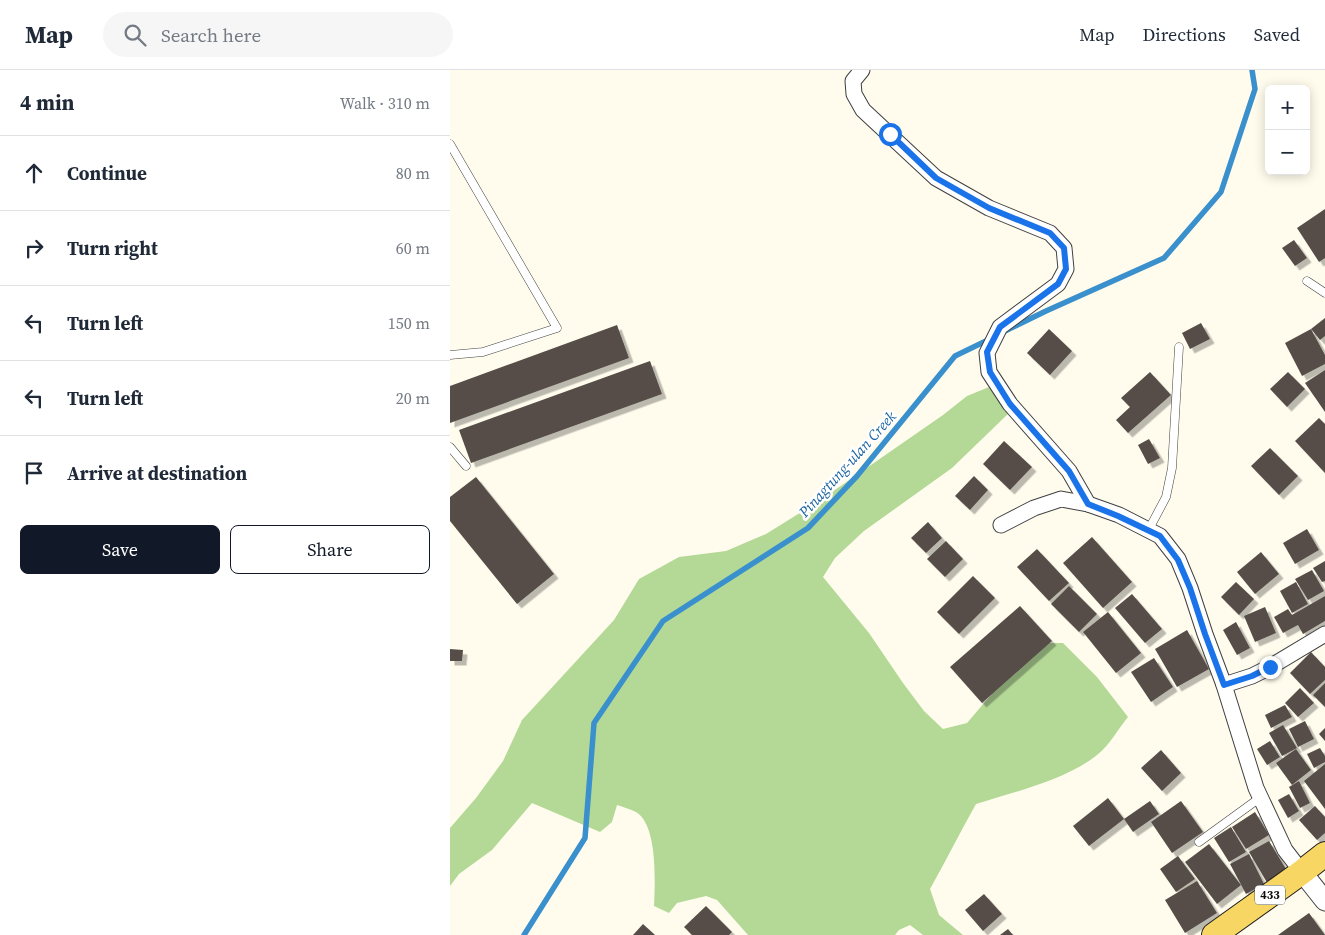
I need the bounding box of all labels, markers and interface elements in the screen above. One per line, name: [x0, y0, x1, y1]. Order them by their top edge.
search box: [103, 12, 453, 57]
text: Map: [25, 18, 73, 51]
icon: search: [121, 21, 149, 49]
text: Search here: [161, 22, 261, 48]
text: Map: [1079, 22, 1115, 47]
text: Directions: [1143, 22, 1226, 47]
text: Saved: [1254, 22, 1300, 47]
map controls: [1265, 85, 1310, 175]
button: +: [1265, 85, 1310, 130]
text: 4 min: [20, 88, 75, 117]
text: Walk · 310 m: [340, 92, 430, 114]
route start: [879, 123, 902, 146]
button: −: [1265, 130, 1310, 175]
icon: ahead: [20, 159, 48, 187]
text: Continue: [67, 160, 147, 186]
text: 80 m: [396, 162, 430, 184]
icon: right: [20, 234, 48, 262]
text: Turn right: [67, 235, 158, 261]
text: 60 m: [396, 237, 430, 259]
icon: left: [20, 309, 48, 337]
text: Turn left: [67, 310, 143, 336]
text: 150 m: [388, 312, 430, 334]
icon: left: [20, 384, 48, 412]
text: Turn left: [67, 385, 143, 411]
text: 20 m: [396, 387, 430, 409]
water label: Pinagtung-ulan Creek: [793, 406, 901, 522]
icon: arrive: [20, 459, 48, 487]
text: Arrive at destination: [67, 460, 247, 486]
button: Save: [20, 525, 220, 574]
button: Share: [230, 525, 430, 574]
route end: [1259, 656, 1282, 679]
road number: 433: [1255, 886, 1285, 904]

